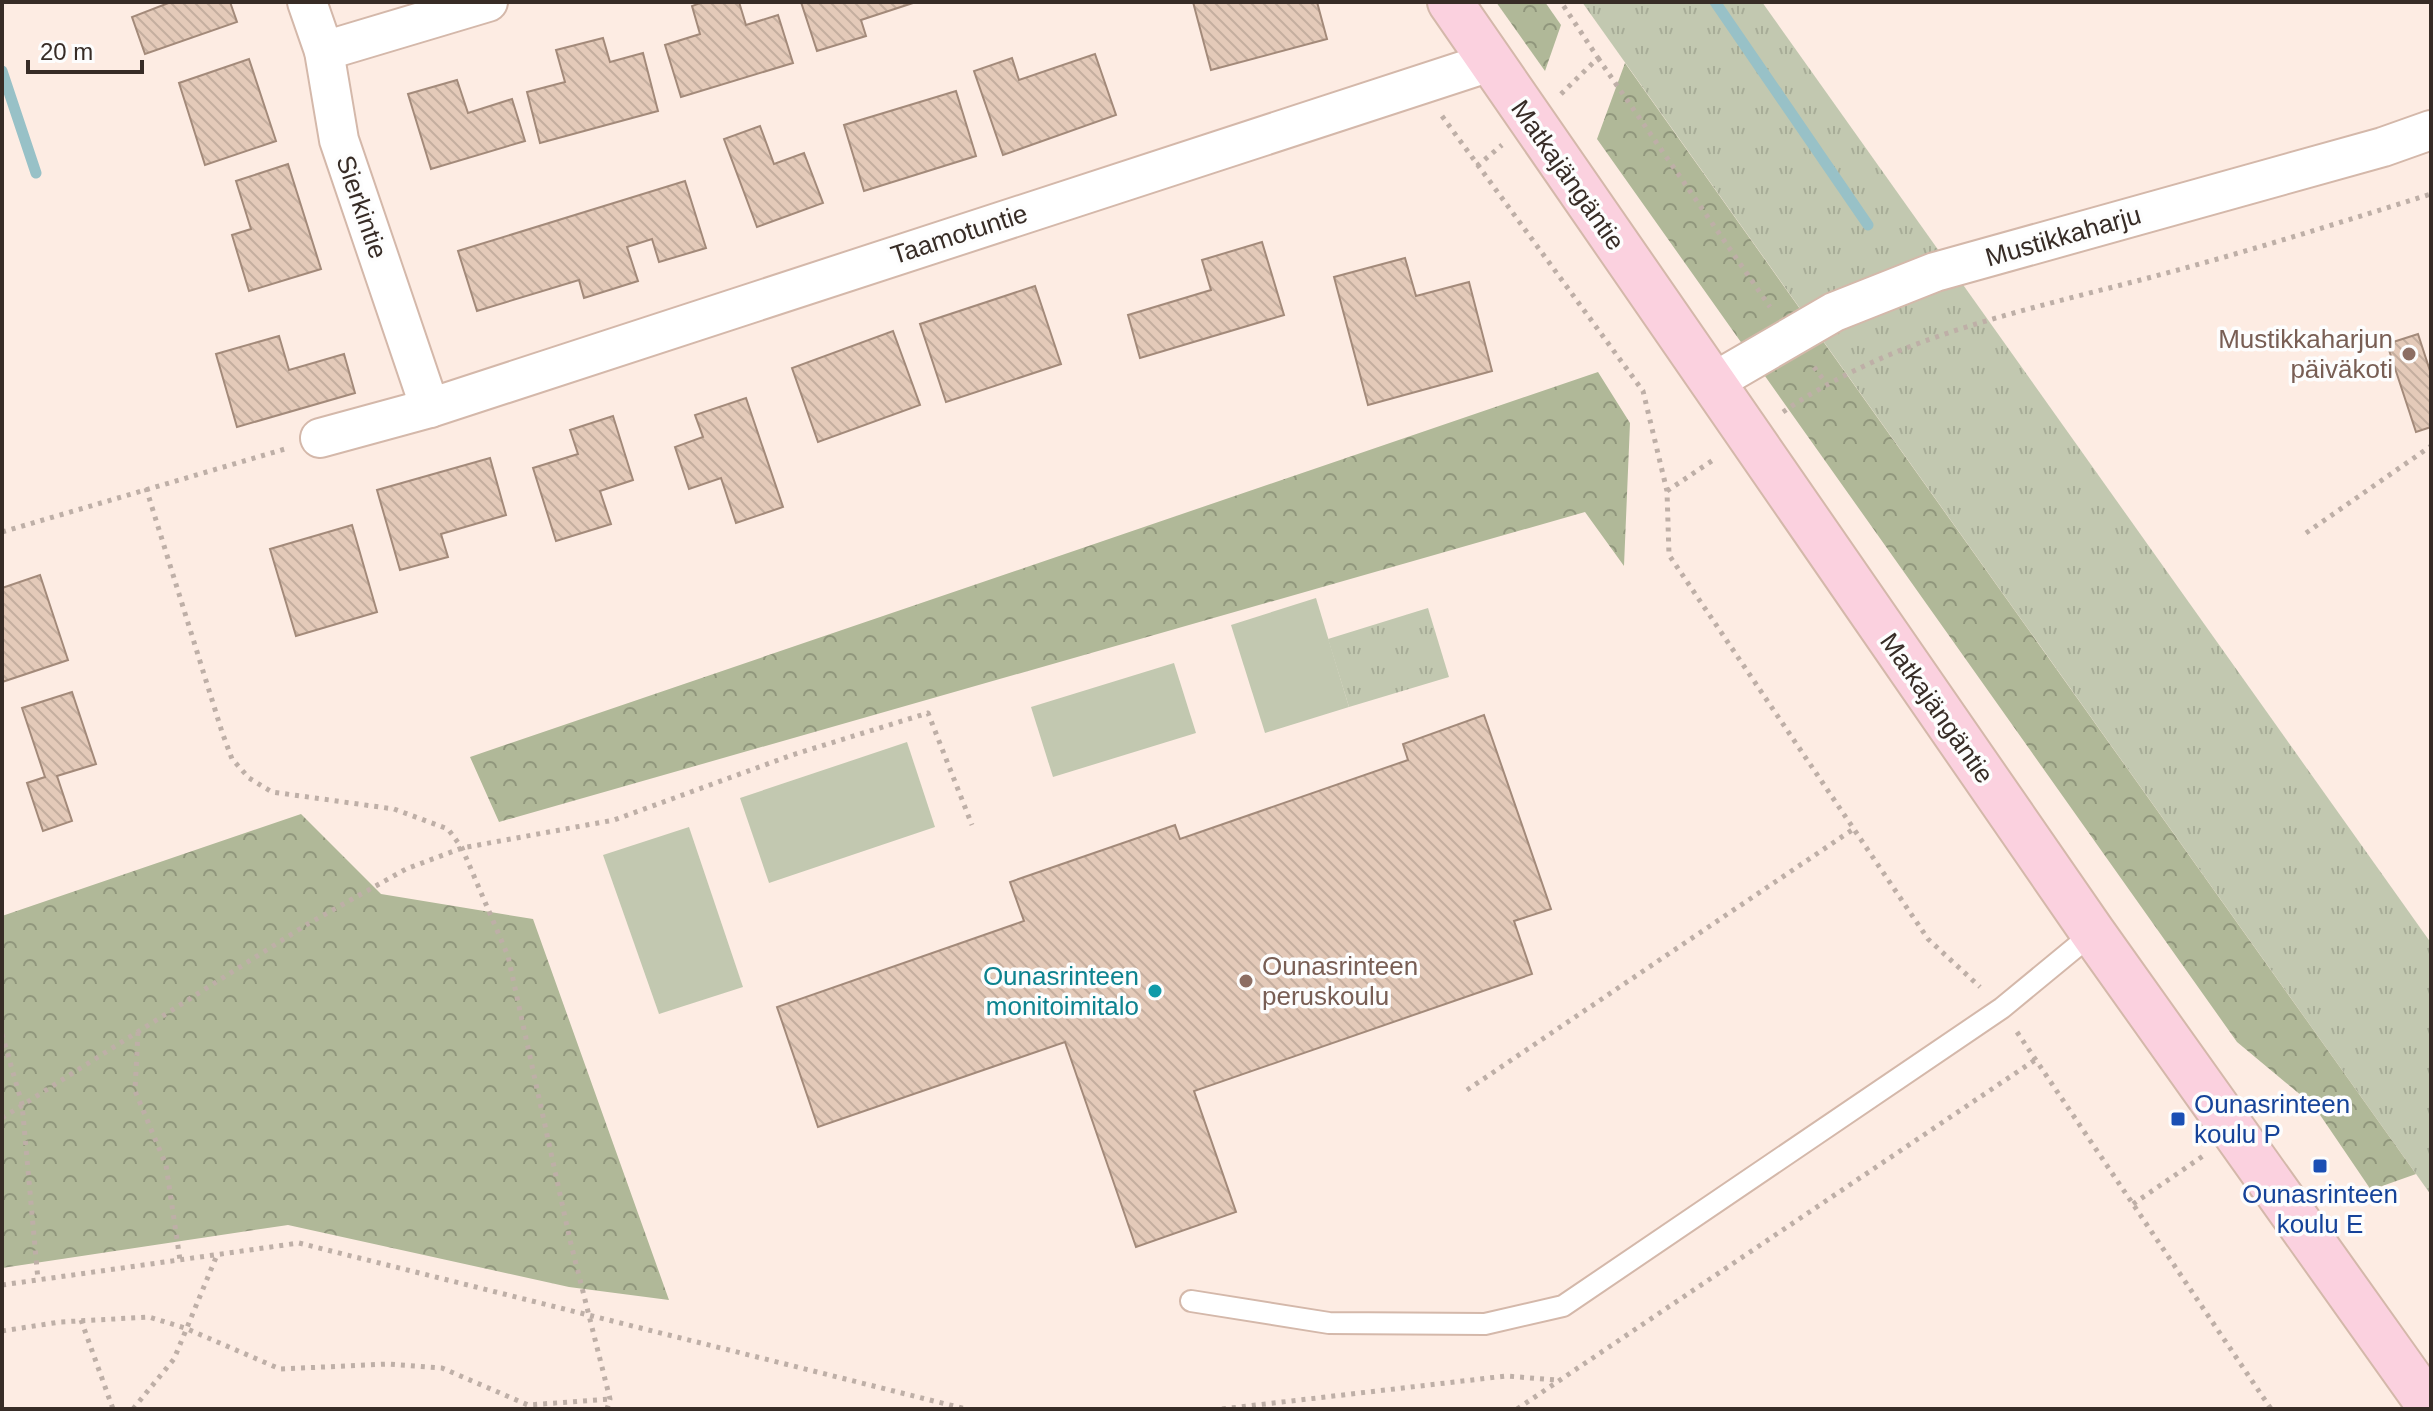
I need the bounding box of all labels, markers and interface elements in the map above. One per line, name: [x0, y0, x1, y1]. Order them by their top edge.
scale bar: [28, 24, 142, 74]
text: 20 m: [40, 38, 93, 65]
street label: Matkajängäntie: [1505, 94, 1631, 256]
street label: Sierkintie: [330, 152, 394, 262]
street label: Taamotuntie: [887, 198, 1031, 270]
street label: Mustikkaharju: [1982, 199, 2144, 273]
place label: Mustikkaharjun päiväkoti: [2218, 324, 2393, 384]
marker: Mustikkaharjun päiväkoti: [2400, 345, 2418, 363]
street label: Matkajängäntie: [1874, 627, 2000, 789]
place label: Ounasrinteen peruskoulu: [1262, 951, 1418, 1011]
place label: Ounasrinteen monitoimitalo: [983, 961, 1139, 1021]
marker: Ounasrinteen peruskoulu: [1237, 972, 1255, 990]
marker: Ounasrinteen monitoimitalo: [1146, 982, 1164, 1000]
place label: Ounasrinteen koulu P: [2194, 1089, 2350, 1149]
marker: Ounasrinteen koulu P: [2169, 1110, 2187, 1128]
marker: Ounasrinteen koulu E: [2311, 1157, 2329, 1175]
place label: Ounasrinteen koulu E: [2242, 1179, 2398, 1239]

